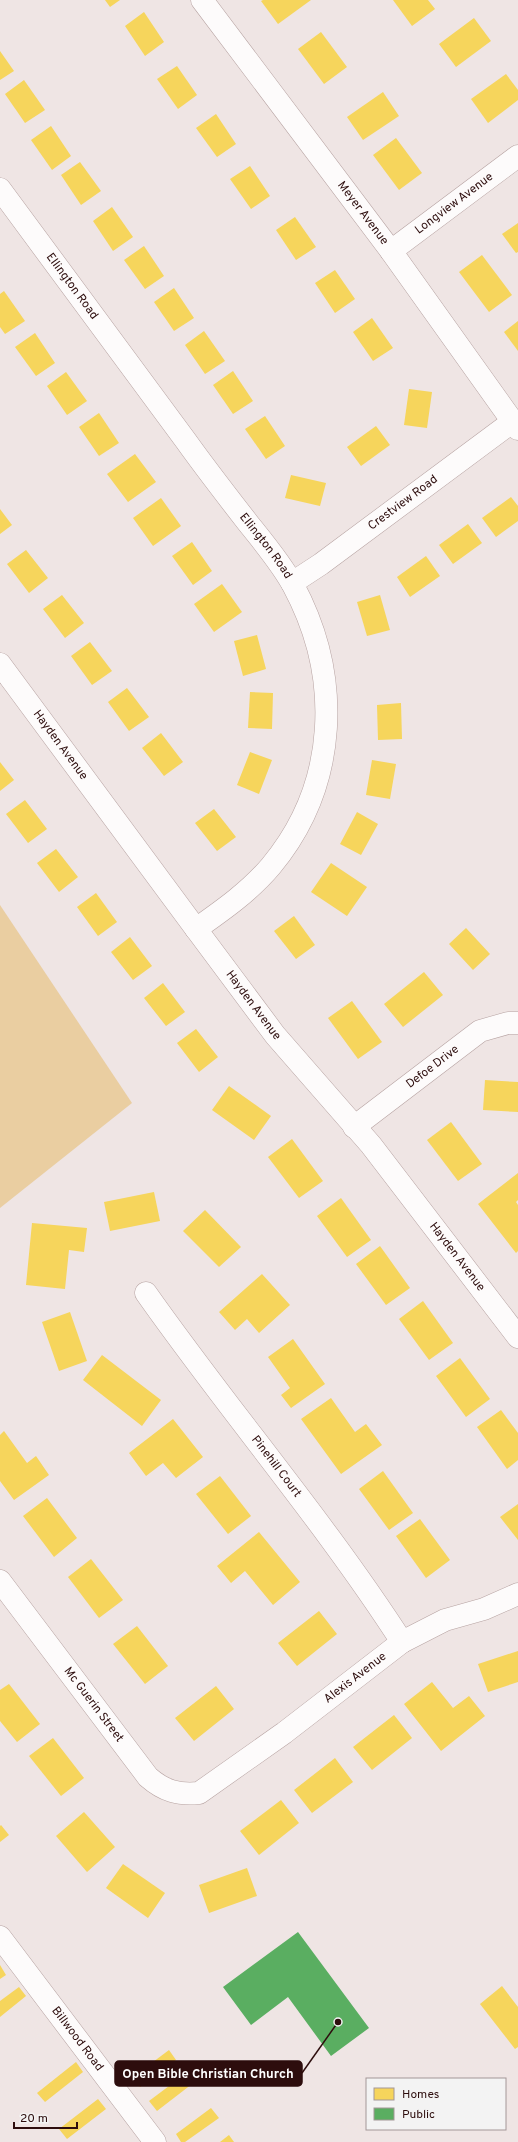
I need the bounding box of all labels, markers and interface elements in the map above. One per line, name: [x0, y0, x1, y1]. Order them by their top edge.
street label: Longview Avenue: [412, 169, 497, 238]
street label: Meyer Avenue: [333, 178, 392, 248]
street label: Ellington Road: [42, 250, 102, 323]
street label: Crestview Road: [365, 472, 441, 534]
street label: Ellington Road: [235, 510, 296, 582]
street label: Hayden Avenue: [29, 707, 91, 783]
street label: Hayden Avenue: [222, 967, 284, 1044]
street label: Defoe Drive: [403, 1042, 463, 1092]
street label: Hayden Avenue: [425, 1219, 489, 1295]
street label: Pinehill Court: [247, 1433, 305, 1501]
street label: Alexis Avenue: [321, 1649, 390, 1707]
street label: Mc Guerin Street: [60, 1664, 127, 1746]
street label: Billwood Road: [48, 2004, 107, 2075]
callout: Open Bible Christian Church: [115, 2061, 302, 2086]
text: Open Bible Christian Church: [122, 2067, 294, 2083]
legend: [366, 2078, 506, 2130]
text: Homes: [402, 2087, 439, 2103]
scale bar: [14, 2104, 77, 2130]
text: Public: [402, 2107, 435, 2123]
text: 20 m: [20, 2111, 48, 2127]

